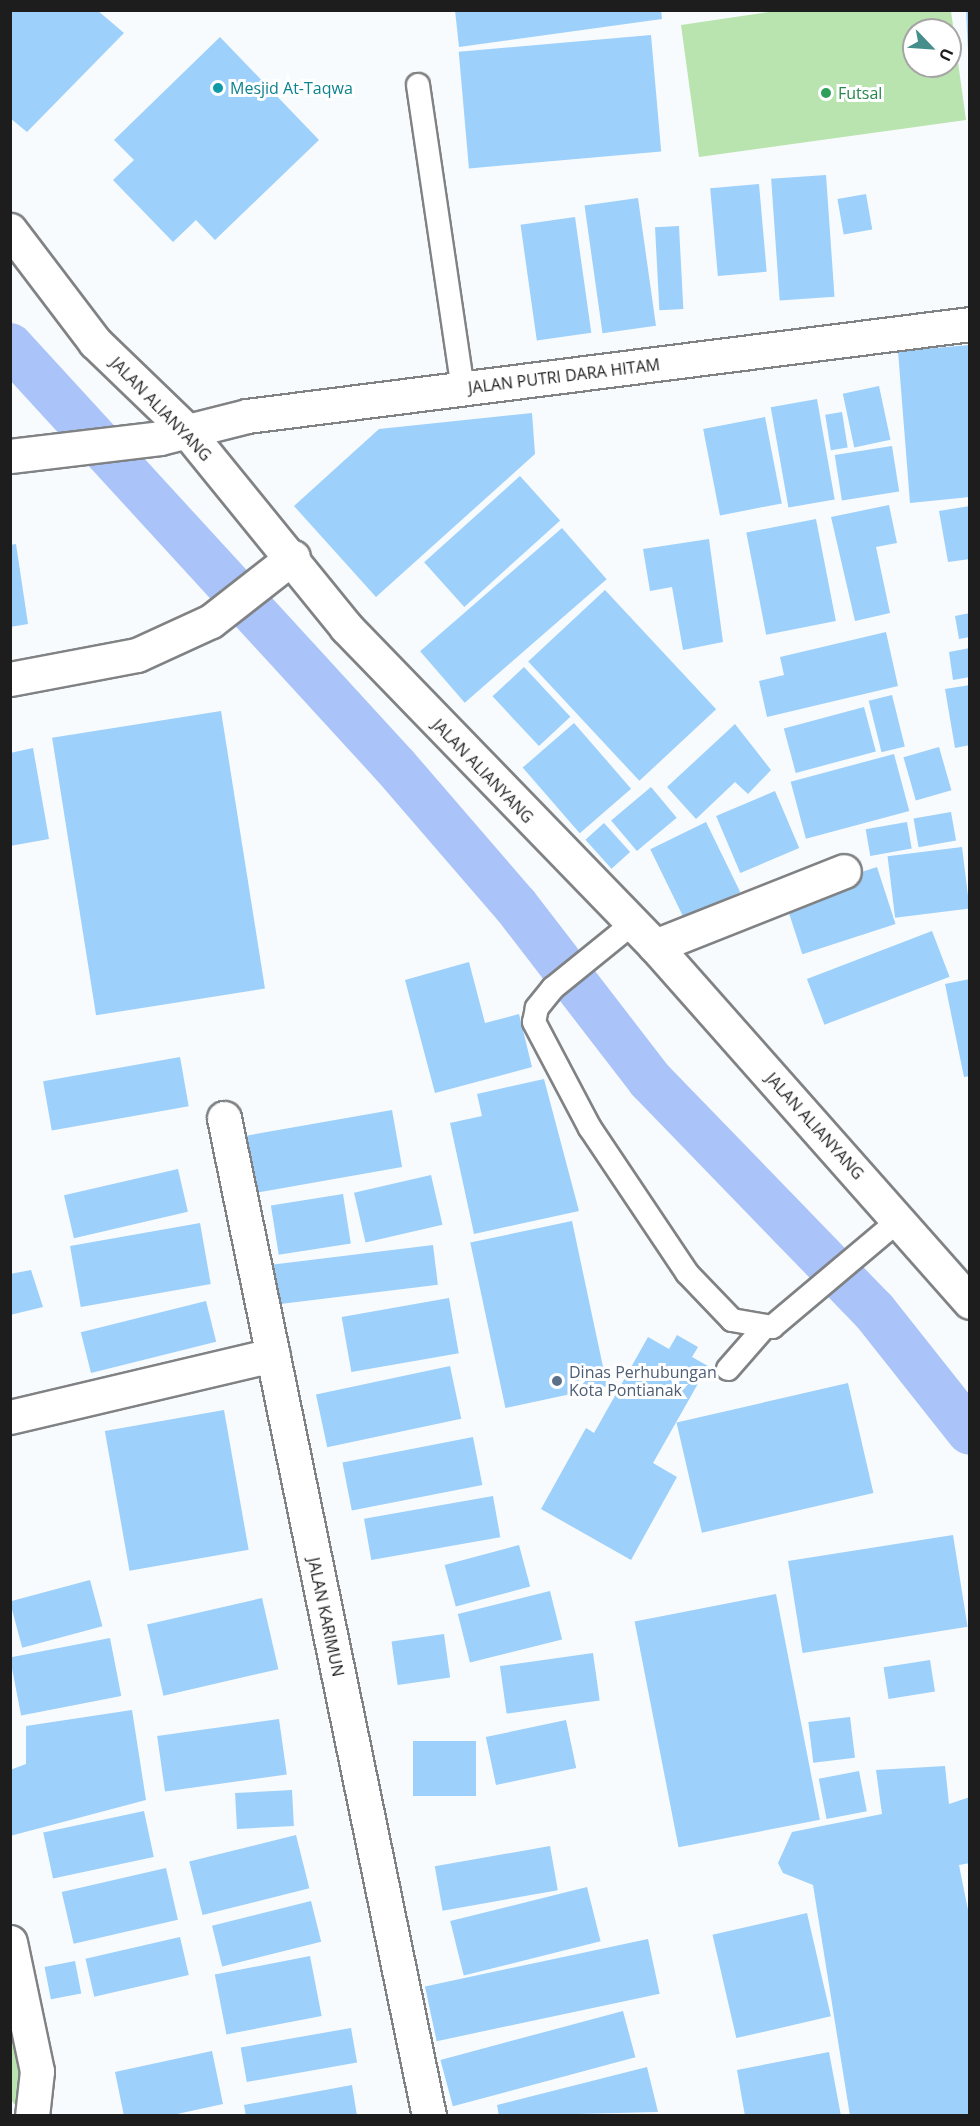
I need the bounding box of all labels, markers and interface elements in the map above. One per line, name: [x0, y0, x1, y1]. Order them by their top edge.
north arrow: [902, 18, 962, 78]
text: U: [934, 45, 959, 65]
place label: Mesjid At-Taqwa: [230, 78, 353, 98]
marker: Mesjid At-Taqwa: [211, 81, 225, 95]
place label: Futsal: [838, 83, 882, 103]
marker: Futsal: [819, 86, 833, 100]
street label: JALAN ALIANYANG: [107, 353, 215, 465]
street label: JALAN PUTRI DARA HITAM: [467, 355, 661, 397]
street label: JALAN ALIANYANG: [429, 715, 537, 827]
street label: JALAN ALIANYANG: [762, 1069, 868, 1183]
place label: Dinas Perhubungan Kota Pontianak: [569, 1362, 717, 1400]
marker: Dinas Perhubungan Kota Pontianak: [550, 1374, 564, 1388]
street label: JALAN KARIMUN: [304, 1556, 348, 1678]

